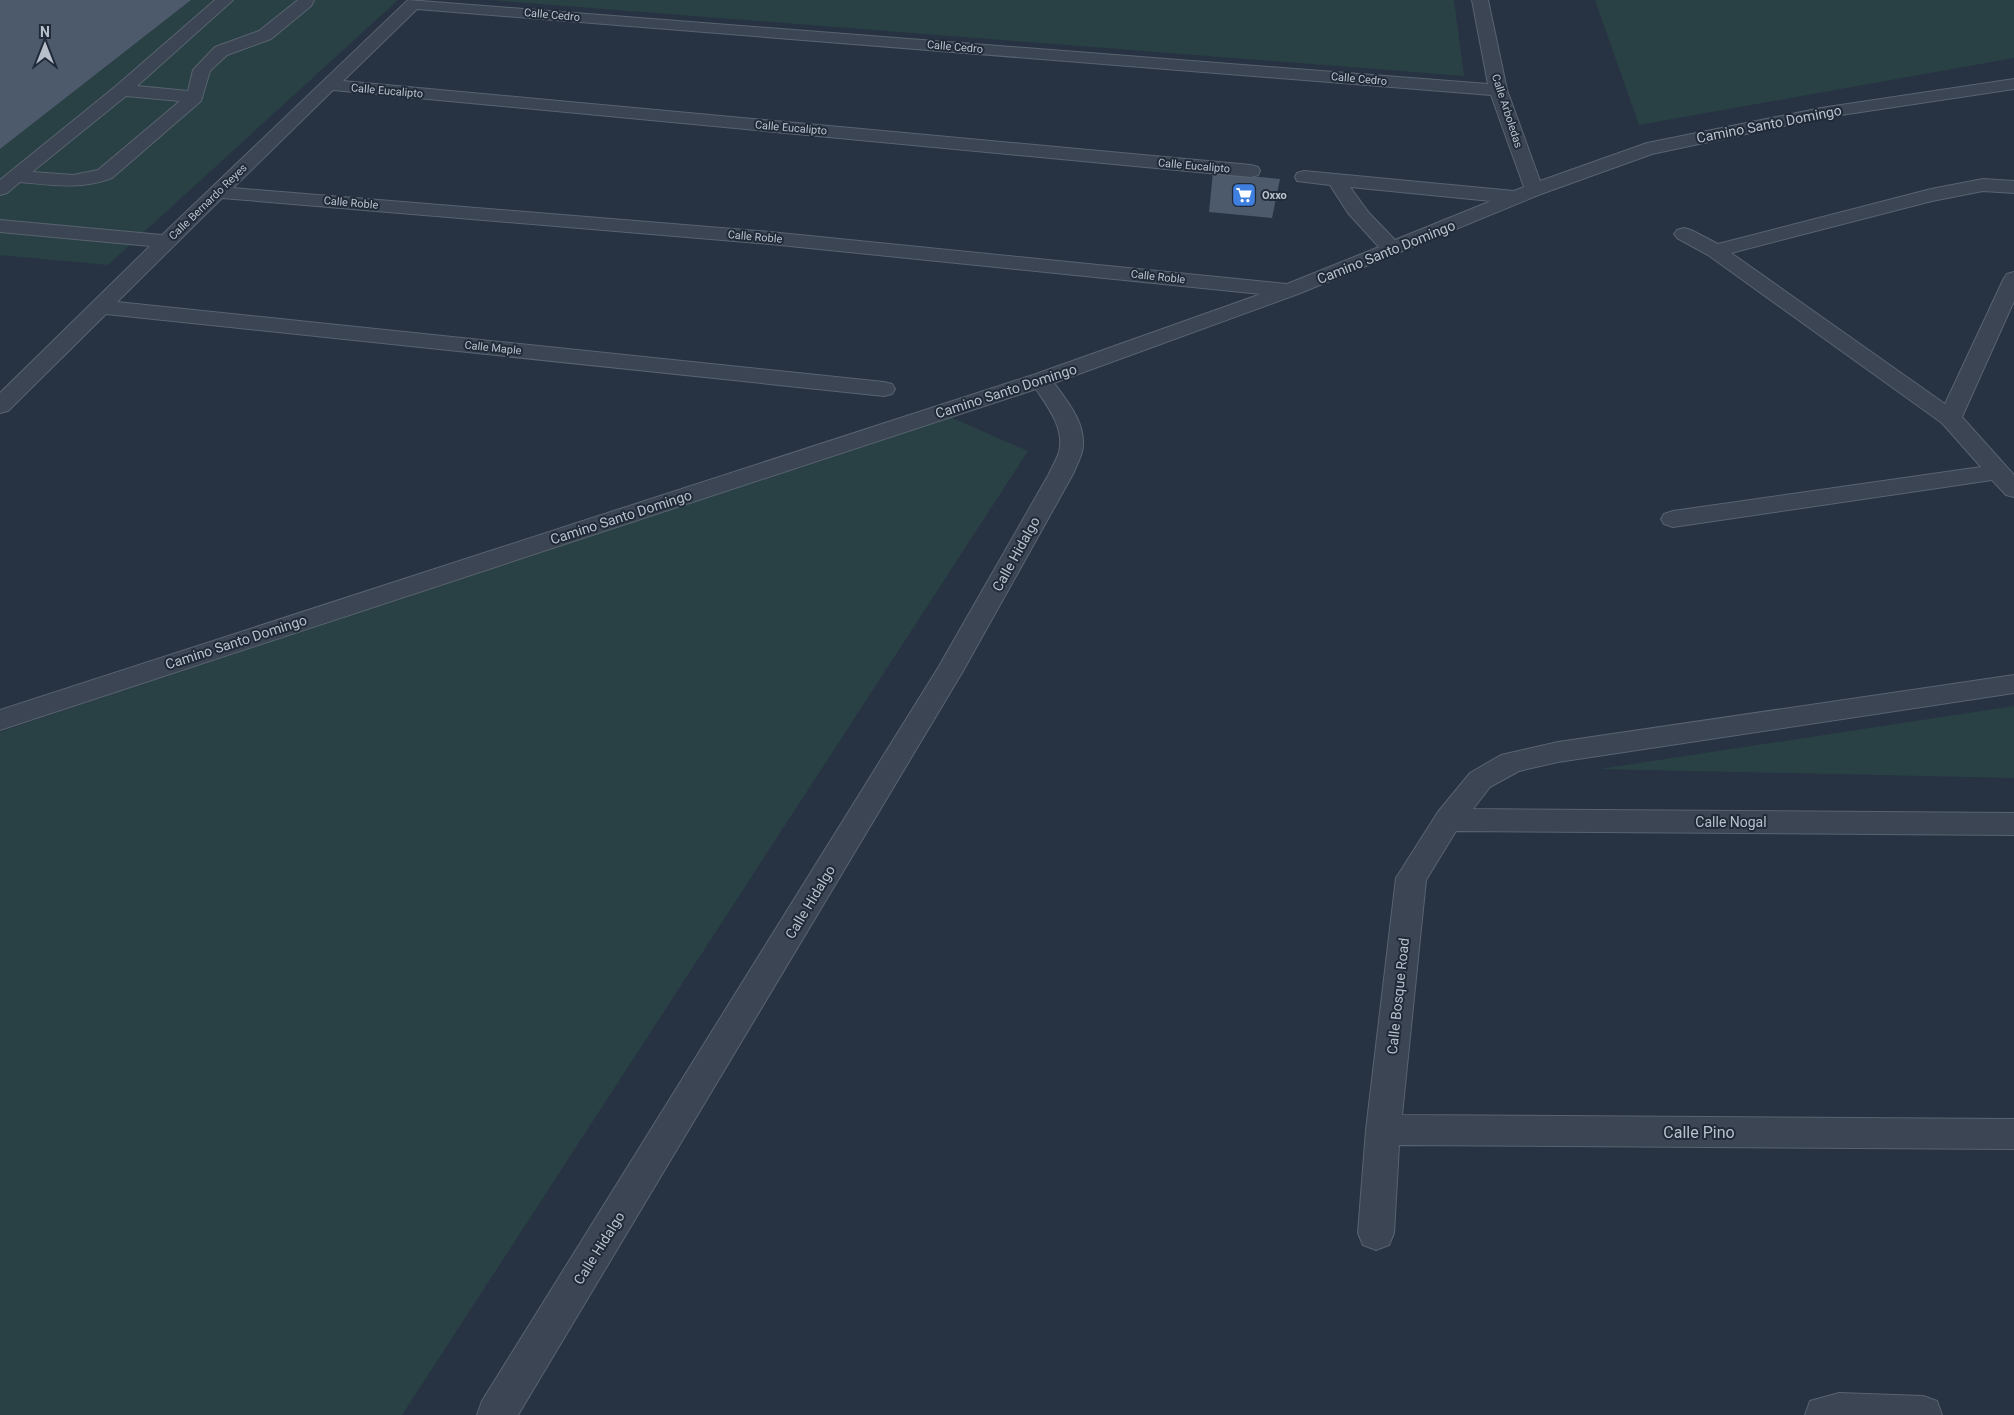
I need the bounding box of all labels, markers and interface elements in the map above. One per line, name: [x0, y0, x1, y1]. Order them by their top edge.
street label: Calle Cedro: [523, 6, 581, 24]
north arrow: [20, 20, 70, 70]
text: N: [40, 24, 50, 40]
street label: Calle Cedro: [926, 38, 984, 56]
street label: Calle Cedro: [1330, 70, 1388, 88]
street label: Calle Arboledas: [1489, 72, 1525, 150]
street label: Calle Eucalipto: [350, 81, 424, 101]
street label: Camino Santo Domingo: [1695, 102, 1843, 146]
street label: Calle Eucalipto: [754, 118, 828, 138]
street label: Calle Eucalipto: [1157, 156, 1231, 176]
street label: Calle Bernardo Reyes: [166, 161, 250, 243]
supermarket icon: Oxxo: [1231, 182, 1257, 208]
place label: Oxxo: [1262, 189, 1287, 202]
street label: Calle Roble: [323, 194, 379, 212]
street label: Camino Santo Domingo: [1315, 217, 1457, 287]
street label: Calle Roble: [727, 228, 783, 246]
street label: Calle Roble: [1130, 268, 1186, 286]
street label: Calle Maple: [464, 339, 522, 357]
street label: Camino Santo Domingo: [933, 361, 1079, 421]
street label: Camino Santo Domingo: [548, 487, 694, 547]
street label: Calle Hidalgo: [989, 514, 1043, 594]
street label: Camino Santo Domingo: [163, 612, 309, 672]
street label: Calle Nogal: [1695, 814, 1767, 830]
street label: Calle Hidalgo: [782, 862, 838, 942]
street label: Calle Bosque Road: [1384, 937, 1412, 1055]
street label: Calle Pino: [1663, 1123, 1735, 1142]
street label: Calle Hidalgo: [570, 1209, 628, 1287]

